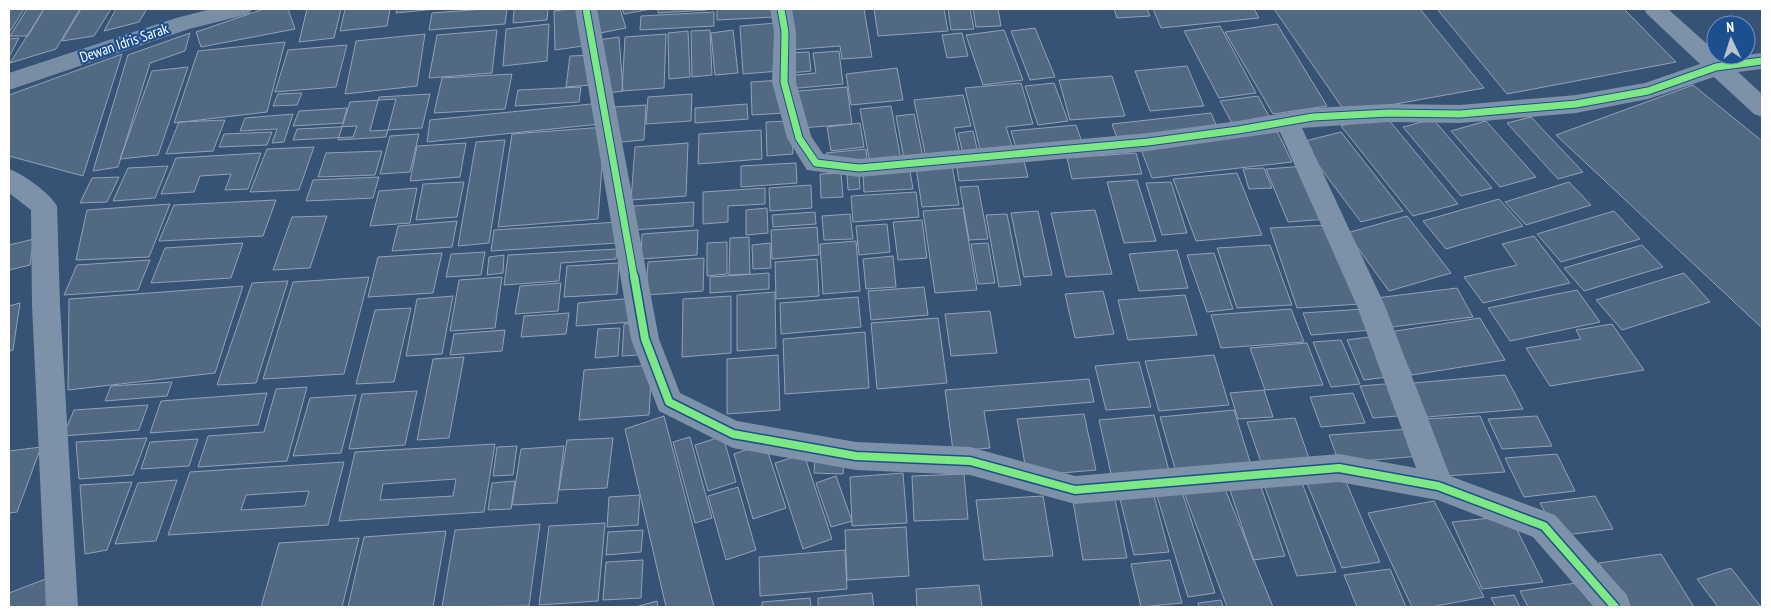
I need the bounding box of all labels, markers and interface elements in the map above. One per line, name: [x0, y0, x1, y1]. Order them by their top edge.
north arrow: [1706, 15, 1756, 65]
street label: Dewan Idris Sarak: [77, 18, 171, 67]
text: N: [1726, 18, 1734, 36]

